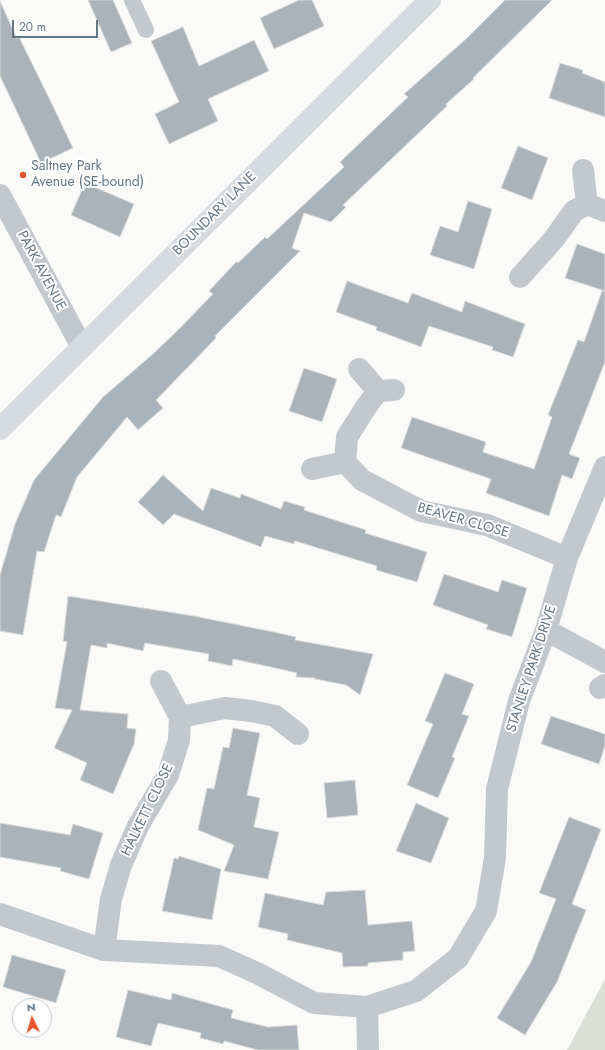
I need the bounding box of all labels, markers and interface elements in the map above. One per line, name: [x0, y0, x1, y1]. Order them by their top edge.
scale bar: [14, 12, 100, 38]
text: 20 m: [19, 18, 46, 36]
place label: Saltney Park Avenue (SE-bound): [31, 159, 144, 192]
street label: BOUNDARY LANE: [170, 169, 260, 259]
marker: Saltney Park Avenue (SE-bound): [18, 170, 28, 180]
street label: PARK AVENUE: [13, 228, 69, 314]
street label: BEAVER CLOSE: [415, 500, 511, 542]
street label: STANLEY PARK DRIVE: [504, 603, 560, 735]
street label: HALKETT CLOSE: [118, 761, 178, 859]
north arrow: [12, 998, 52, 1038]
text: N: [26, 999, 36, 1015]

